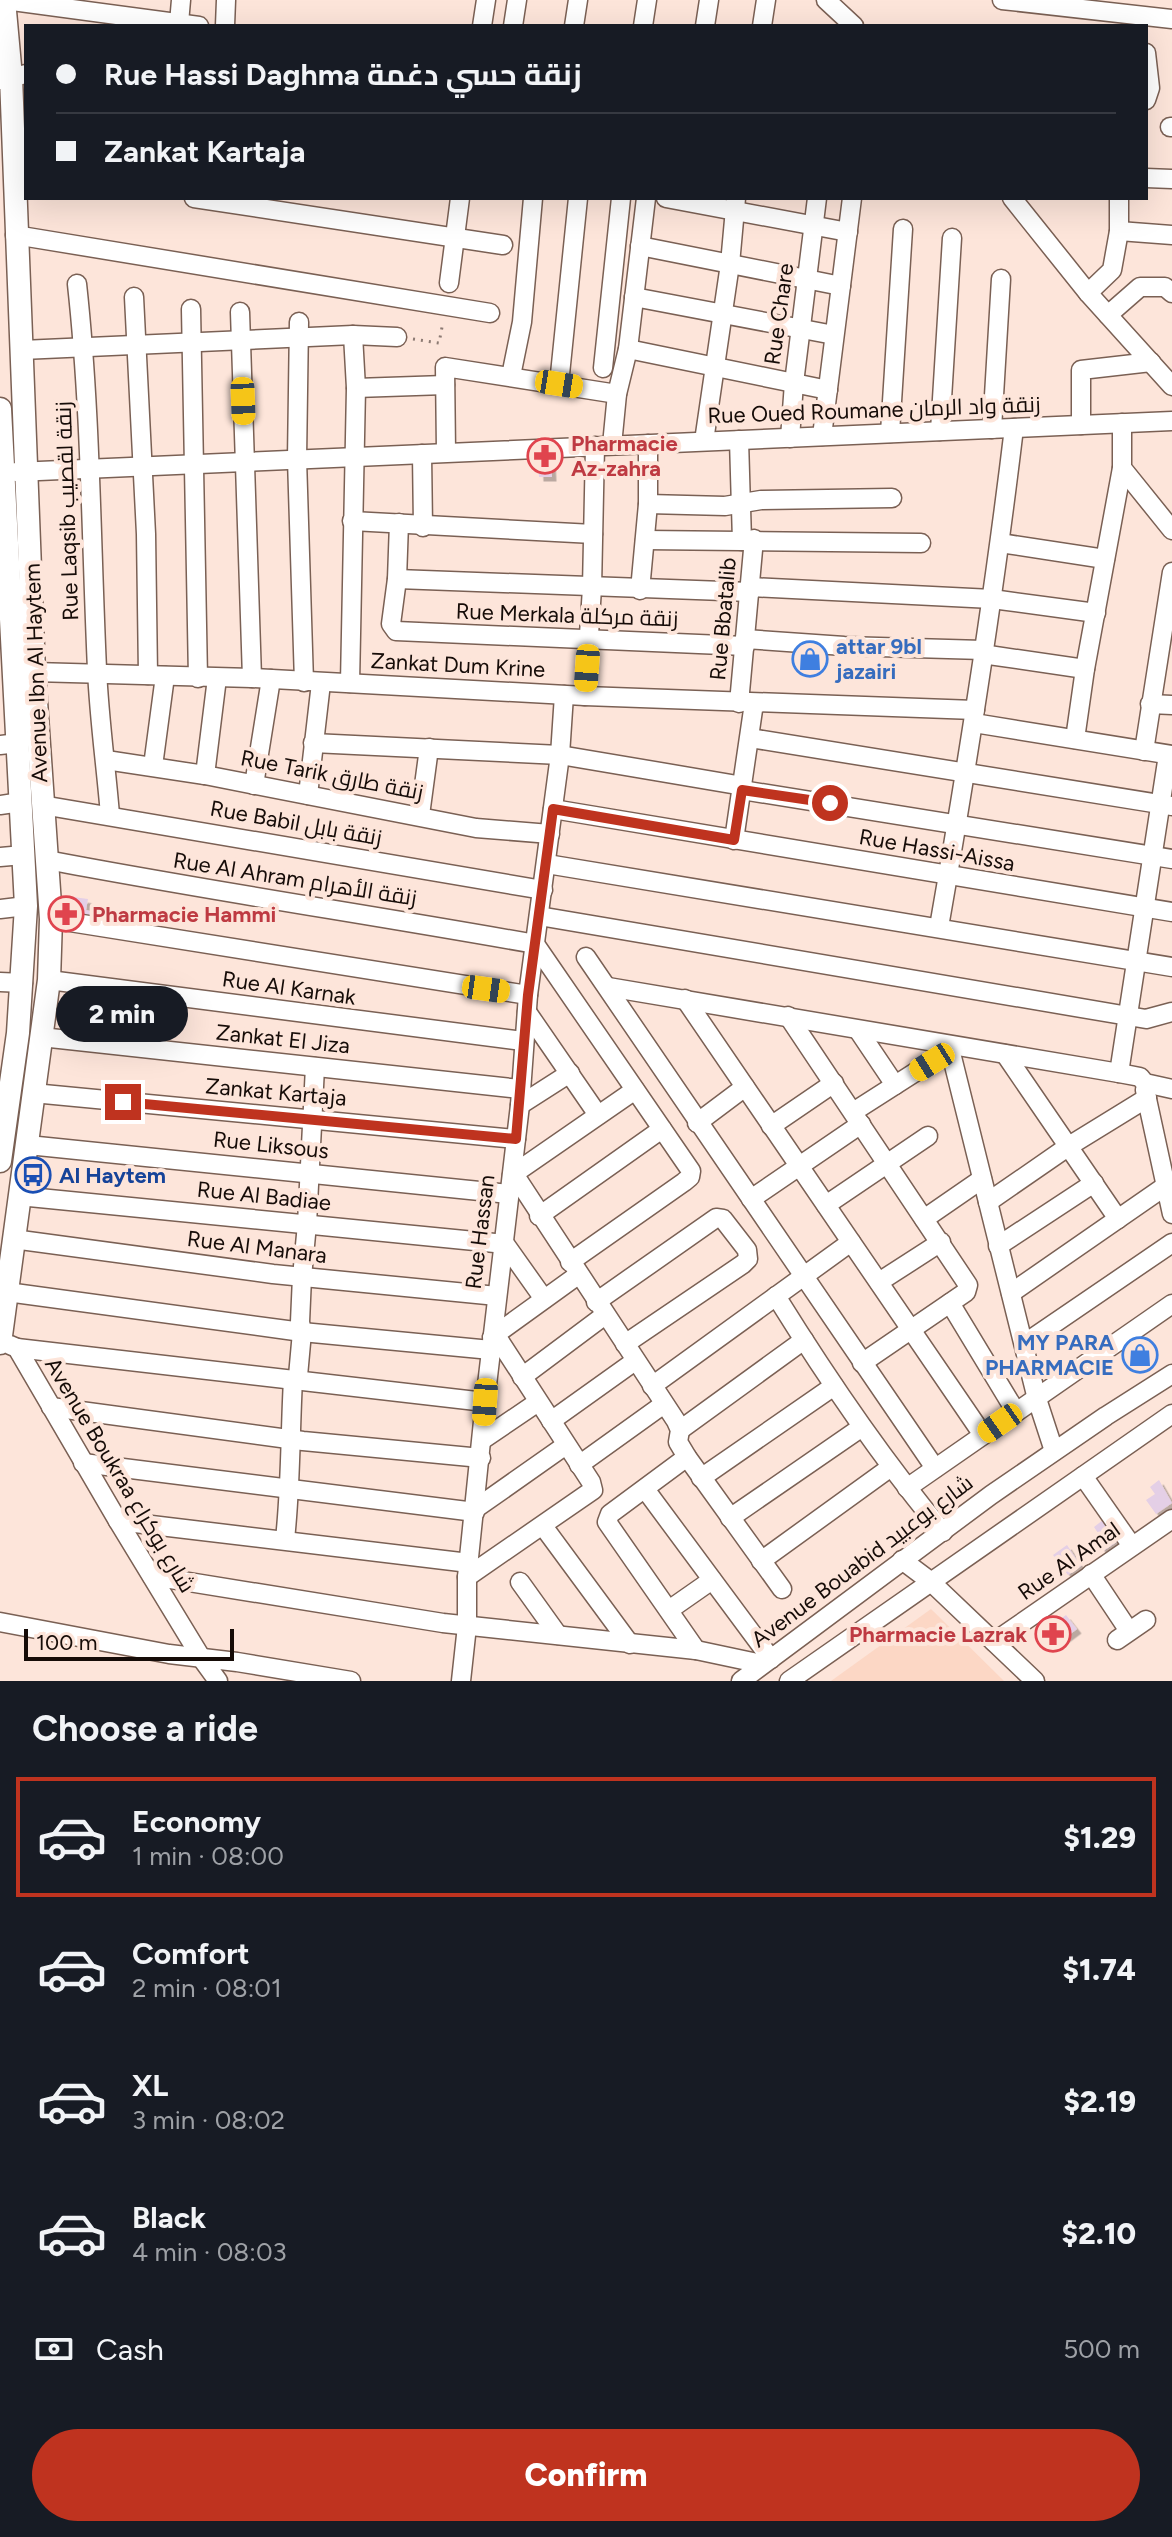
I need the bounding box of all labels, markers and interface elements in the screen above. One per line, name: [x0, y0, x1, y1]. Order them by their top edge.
text: Rue Hassi Daghma زنقة حسي دغمة: [104, 56, 582, 93]
text: Zankat Kartaja: [104, 133, 305, 170]
street label: Rue Chare: [759, 261, 799, 367]
car: [533, 368, 585, 400]
car: [230, 377, 256, 425]
street label: Rue Oued Roumane زنقة واد الرمان: [707, 391, 1041, 429]
street label: Rue Laqsib زنقة لقصيب: [50, 401, 84, 621]
place label: Pharmacie Az-zahra: [571, 430, 678, 482]
pharmacy icon: Pharmacie Az-zahra: [526, 437, 564, 475]
street label: Rue Bbatalib: [704, 556, 742, 682]
street label: Avenue Ibn Al Haytem: [19, 563, 53, 783]
street label: Rue Merkala زنقة مركلة: [455, 598, 679, 632]
place label: attar 9bl jazairi: [834, 633, 922, 685]
shop icon: attar 9bl jazairi: [791, 640, 829, 678]
car: [573, 643, 601, 693]
street label: Zankat Dum Krine: [370, 647, 546, 683]
street label: Rue Tarik زنقة طارق: [238, 744, 426, 806]
route start: [812, 785, 848, 821]
street label: Rue Babil زنقة بابل: [208, 795, 384, 851]
street label: Rue Hassi-Aissa: [857, 823, 1017, 877]
street label: Rue Al Ahram زنقة الأهرام: [171, 846, 419, 914]
pharmacy icon: Pharmacie Hammi: [47, 895, 85, 933]
place label: Pharmacie Hammi: [92, 901, 276, 928]
street label: Rue Al Karnak: [220, 965, 358, 1011]
car: [461, 974, 511, 1004]
callout: 2 min: [57, 986, 189, 1042]
text: 2 min: [89, 998, 155, 1030]
street label: Zankat El Jiza: [215, 1019, 351, 1059]
car: [905, 1039, 959, 1085]
street label: Zankat Kartaja: [204, 1072, 348, 1112]
route end: [105, 1084, 141, 1120]
street label: Rue Liksous: [212, 1125, 330, 1165]
bus stop icon: Al Haytem: [14, 1156, 52, 1194]
place label: Al Haytem: [59, 1162, 166, 1189]
street label: Rue Hassan: [460, 1173, 500, 1291]
street label: Rue Al Badiae: [196, 1176, 332, 1216]
street label: Rue Al Manara: [186, 1225, 328, 1269]
place label: MY PARA PHARMACIE: [985, 1329, 1114, 1381]
shop icon: MY PARA PHARMACIE: [1121, 1336, 1159, 1374]
street label: Avenue Boukraa شارع بوكراع: [38, 1353, 201, 1598]
car: [471, 1377, 499, 1427]
car: [973, 1399, 1027, 1447]
street label: Avenue Bouabid شارع بوعبيد: [746, 1469, 979, 1654]
street label: Rue Al Amal: [1013, 1516, 1125, 1606]
pharmacy icon: Pharmacie Lazrak: [1034, 1615, 1072, 1653]
place label: Pharmacie Lazrak: [849, 1621, 1027, 1648]
scale bar: [24, 1625, 234, 1661]
text: 100 m: [36, 1629, 97, 1656]
text: Choose a ride: [32, 1707, 258, 1750]
icon: car: [36, 1801, 108, 1873]
text: Economy: [132, 1803, 261, 1840]
text: $1.29: [1063, 1819, 1136, 1856]
text: 1 min · 08:00: [132, 1840, 284, 1872]
icon: car: [36, 1933, 108, 2005]
text: Comfort: [132, 1935, 250, 1972]
text: $1.74: [1063, 1951, 1136, 1988]
text: 2 min · 08:01: [132, 1972, 282, 2004]
icon: car: [36, 2065, 108, 2137]
text: XL: [132, 2067, 168, 2104]
text: $2.19: [1063, 2083, 1136, 2120]
text: 3 min · 08:02: [132, 2104, 285, 2136]
icon: car: [36, 2197, 108, 2269]
text: Black: [132, 2199, 206, 2236]
text: $2.10: [1062, 2215, 1136, 2252]
text: 4 min · 08:03: [132, 2236, 287, 2268]
icon: cash: [32, 2327, 76, 2371]
text: Cash: [96, 2331, 164, 2368]
text: 500 m: [1063, 2333, 1140, 2365]
button: Confirm: [32, 2429, 1140, 2521]

